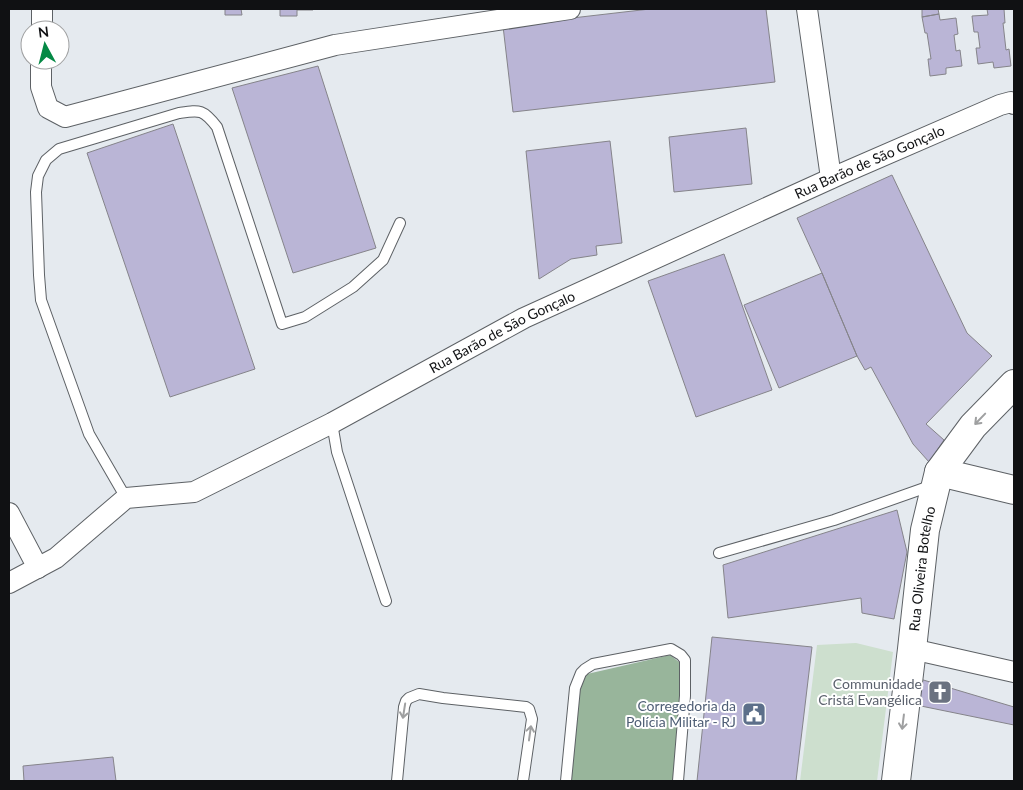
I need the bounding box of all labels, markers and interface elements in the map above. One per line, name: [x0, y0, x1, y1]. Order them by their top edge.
north arrow: [20, 20, 70, 70]
text: N: [37, 23, 50, 41]
street label: Rua Barão de São Gonçalo: [792, 121, 947, 202]
street label: Rua Barão de São Gonçalo: [426, 287, 578, 376]
one-way arrow: [974, 413, 986, 425]
street label: Rua Oliveira Botelho: [905, 504, 939, 632]
place label: Communidade Cristã Evangélica: [818, 675, 922, 708]
church icon: Communidade Cristã Evangélica: [927, 679, 953, 705]
place label: Corregedoria da Polícia Militar - RJ: [626, 697, 736, 730]
public building icon: Corregedoria da Polícia Militar - RJ: [741, 701, 767, 727]
one-way arrow: [398, 703, 408, 719]
one-way arrow: [898, 713, 908, 729]
one-way arrow: [525, 725, 535, 741]

